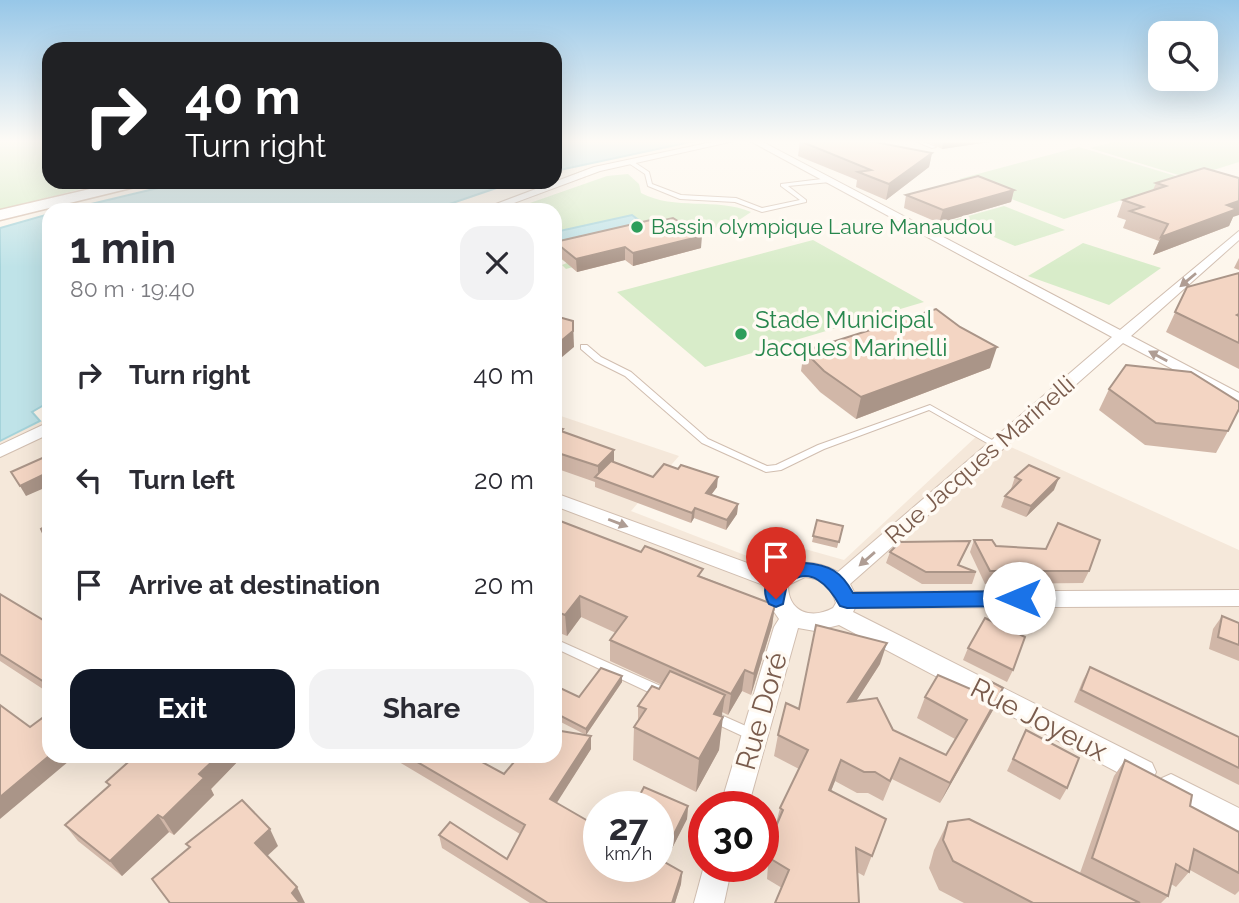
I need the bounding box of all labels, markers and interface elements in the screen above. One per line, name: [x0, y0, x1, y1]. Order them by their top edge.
map controls: [1148, 21, 1218, 91]
button: search: [1148, 21, 1218, 91]
text: 40 m: [185, 68, 300, 125]
icon: right: [70, 70, 161, 161]
text: Turn right: [185, 127, 326, 164]
place label: Bassin olympique Laure Manaudou: [651, 214, 993, 239]
marker: Bassin olympique Laure Manaudou: [629, 219, 645, 235]
text: 1 min: [70, 224, 176, 273]
button: close: [460, 226, 534, 300]
one-way arrow: [1179, 272, 1197, 288]
text: 80 m · 19:40: [70, 275, 195, 302]
place label: Stade Municipal Jacques Marinelli: [755, 305, 947, 362]
marker: Stade Municipal Jacques Marinelli: [733, 326, 749, 342]
one-way arrow: [1148, 350, 1168, 362]
icon: right: [70, 356, 108, 394]
text: Turn right: [129, 360, 250, 390]
text: 40 m: [473, 360, 534, 390]
street label: Rue Jacques Marinelli: [879, 369, 1080, 550]
icon: left: [70, 461, 108, 499]
text: Turn left: [129, 465, 235, 495]
text: 20 m: [474, 465, 534, 495]
one-way arrow: [608, 518, 629, 529]
pin: [746, 527, 806, 599]
icon: arrive: [757, 538, 795, 576]
one-way arrow: [859, 550, 876, 566]
position arrow: [982, 561, 1056, 635]
icon: arrive: [70, 566, 108, 604]
text: Arrive at destination: [129, 570, 380, 600]
text: 20 m: [474, 570, 534, 600]
street label: Rue Doré: [729, 649, 794, 774]
button: Exit: [70, 669, 295, 749]
button: Share: [309, 669, 534, 749]
street label: Rue Joyeux: [965, 671, 1113, 768]
speed limit sign: 30: [688, 791, 779, 882]
text: 27: [609, 807, 648, 848]
text: km/h: [605, 843, 652, 864]

